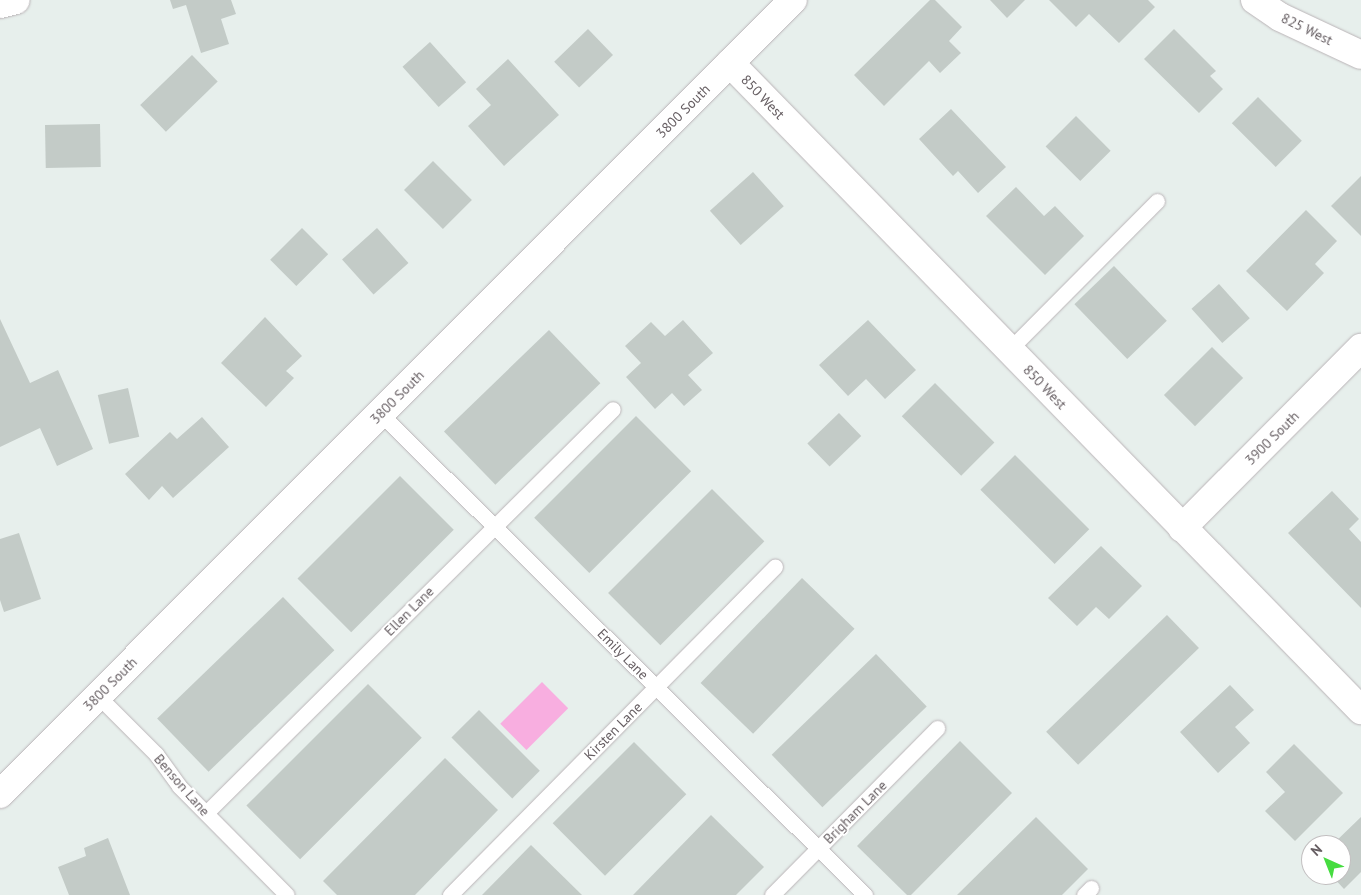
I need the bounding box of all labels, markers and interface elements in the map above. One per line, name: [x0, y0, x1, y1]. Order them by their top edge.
street label: 825 West: [1278, 9, 1336, 49]
street label: 850 West: [738, 71, 788, 123]
street label: 3800 South: [653, 81, 713, 141]
street label: 850 West: [1020, 361, 1070, 413]
street label: 3800 South: [367, 367, 427, 427]
street label: 3900 South: [1242, 408, 1302, 468]
street label: Ellen Lane: [381, 583, 437, 639]
street label: Emily Lane: [594, 625, 652, 683]
street label: 3800 South: [80, 654, 140, 714]
street label: Kirsten Lane: [581, 699, 645, 763]
street label: Benson Lane: [151, 751, 213, 819]
street label: Brigham Lane: [820, 777, 890, 847]
north arrow: [1301, 835, 1351, 885]
text: N: [1307, 840, 1326, 860]

